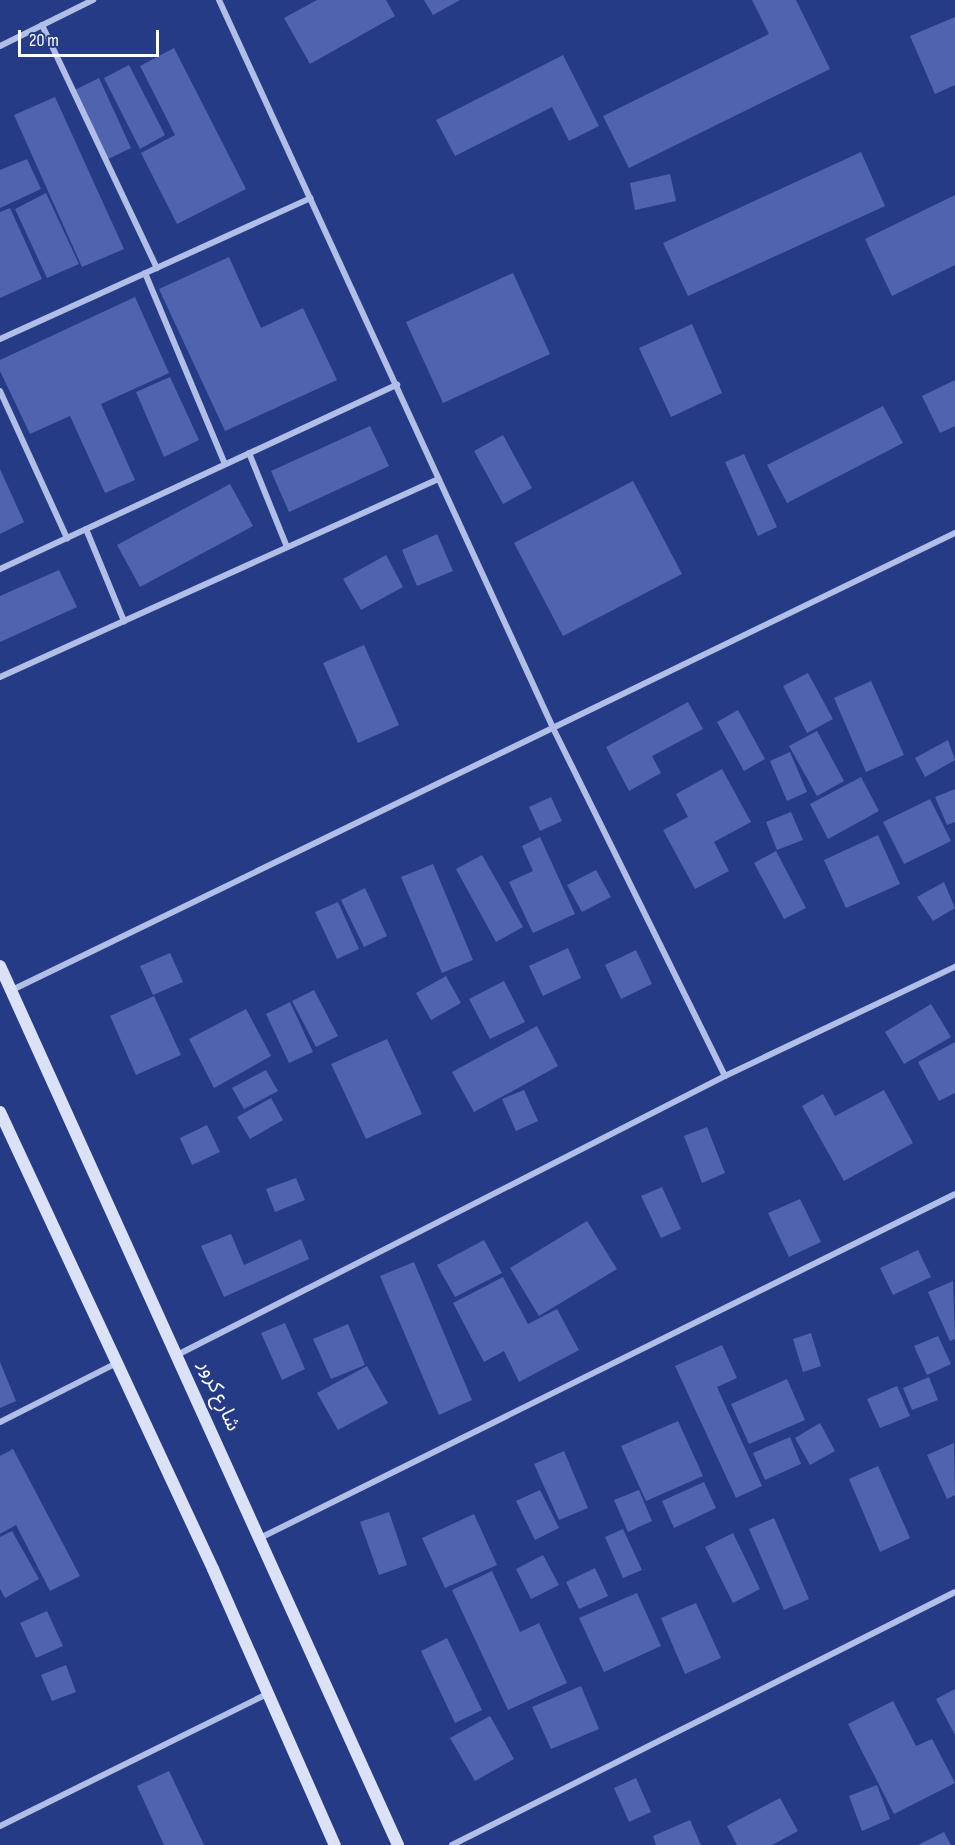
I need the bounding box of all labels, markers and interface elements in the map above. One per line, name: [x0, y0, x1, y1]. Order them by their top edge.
scale bar: [21, 18, 162, 56]
text: 20 m: [29, 30, 59, 51]
street label: شارع كرور: [193, 1357, 245, 1435]

